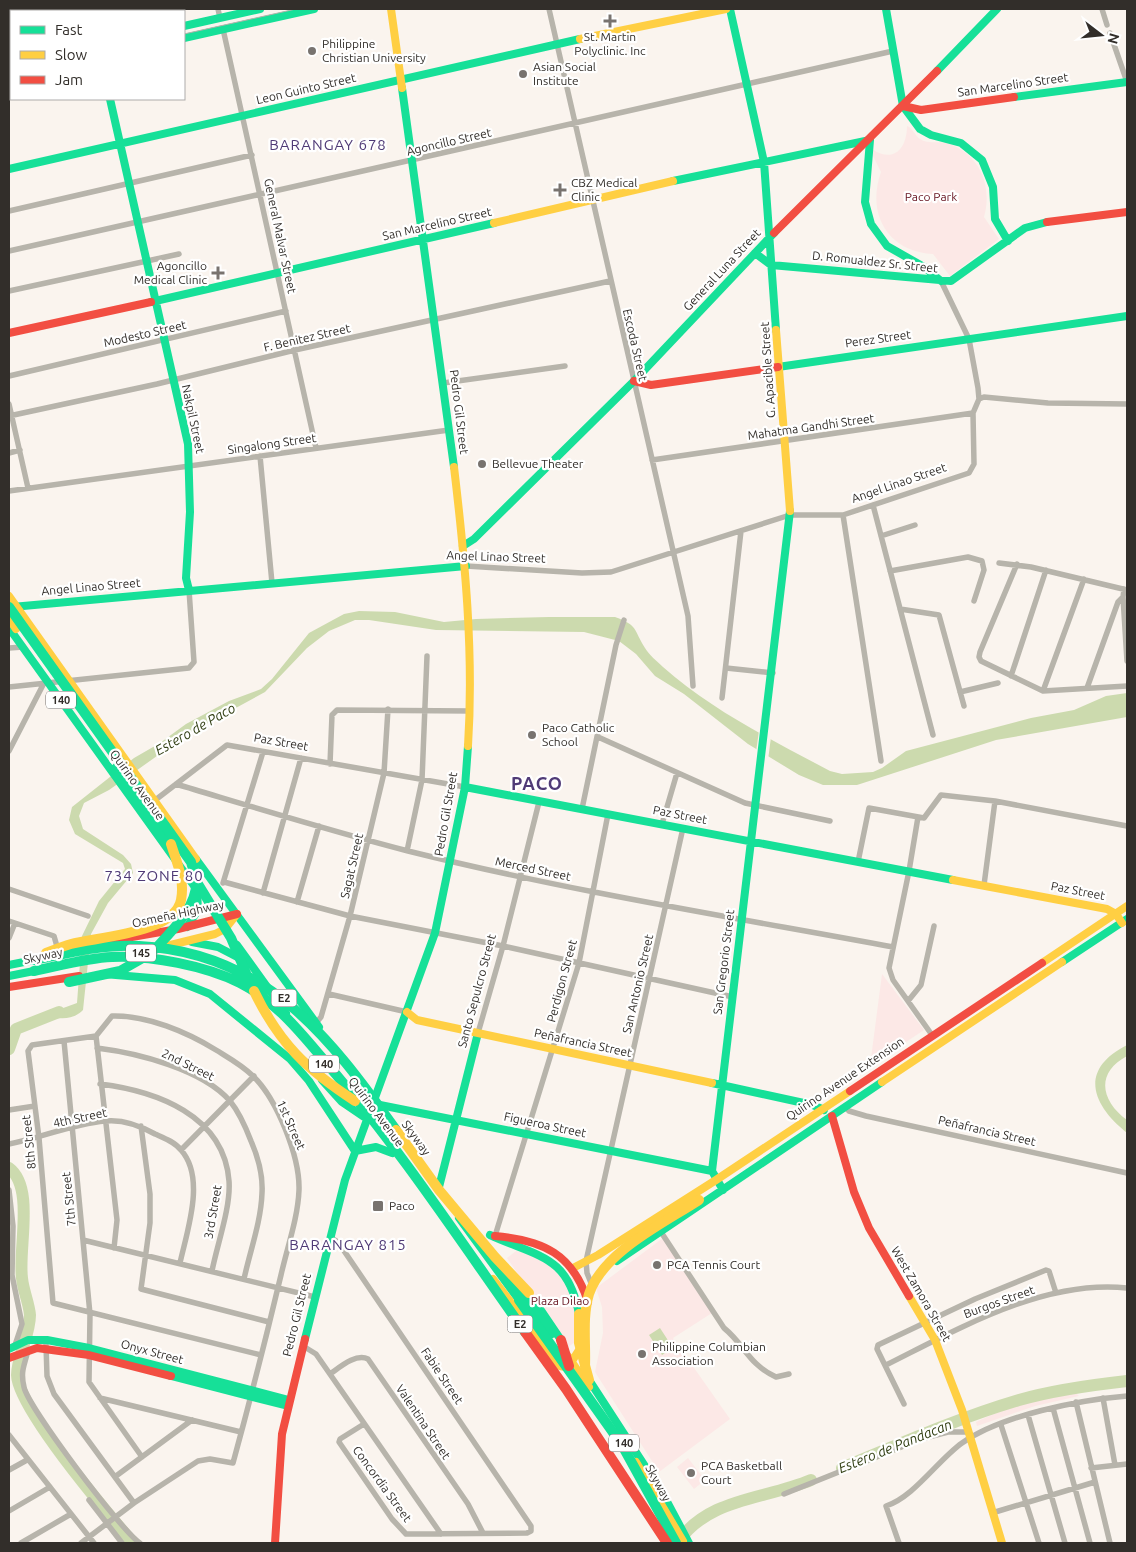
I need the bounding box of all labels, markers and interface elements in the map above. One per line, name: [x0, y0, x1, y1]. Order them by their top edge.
legend: [10, 10, 185, 100]
north arrow: [1076, 10, 1126, 60]
marker: St. Martin Polyclinic. Inc: [603, 14, 617, 28]
text: Fast: [55, 21, 83, 38]
place label: St. Martin Polyclinic. Inc: [574, 30, 646, 57]
text: N: [1104, 31, 1123, 46]
place label: Philippine Christian University: [322, 37, 426, 64]
marker: Philippine Christian University: [306, 45, 318, 57]
text: Slow: [55, 46, 88, 63]
place label: Asian Social Institute: [533, 60, 596, 87]
marker: Asian Social Institute: [517, 68, 529, 80]
street label: San Marcelino Street: [957, 70, 1069, 99]
text: Jam: [55, 71, 83, 88]
street label: Leon Guinto Street: [255, 71, 357, 106]
street label: Agoncillo Street: [405, 125, 493, 158]
district label: BARANGAY 678: [269, 136, 387, 153]
place label: CBZ Medical Clinic: [571, 176, 637, 203]
street label: General Malvar Street: [262, 177, 299, 295]
marker: CBZ Medical Clinic: [553, 183, 567, 197]
park label: Paco Park: [905, 190, 957, 203]
street label: San Marcelino Street: [381, 205, 493, 242]
street label: General Luna Street: [680, 226, 763, 313]
street label: D. Romualdez Sr. Street: [812, 248, 939, 275]
place label: Agoncillo Medical Clinic: [134, 259, 207, 286]
marker: Agoncillo Medical Clinic: [211, 266, 225, 280]
street label: Escoda Street: [621, 307, 650, 383]
street label: Modesto Street: [102, 318, 188, 349]
street label: F. Benitez Street: [262, 321, 352, 354]
street label: G. Apacible Street: [758, 321, 777, 419]
street label: Perez Street: [844, 327, 912, 350]
street label: Pedro Gil Street: [448, 369, 471, 455]
street label: Nakpil Street: [180, 383, 207, 455]
street label: Mahatma Gandhi Street: [747, 411, 875, 442]
street label: Singalong Street: [227, 431, 317, 456]
place label: Bellevue Theater: [492, 457, 584, 470]
marker: Bellevue Theater: [476, 458, 488, 470]
street label: Angel Linao Street: [850, 460, 948, 505]
street label: Angel Linao Street: [446, 548, 546, 565]
street label: Angel Linao Street: [41, 576, 141, 597]
road number: 140: [46, 692, 76, 708]
water label: Estero de Paco: [152, 699, 238, 758]
place label: Paco Catholic School: [542, 721, 615, 748]
marker: Paco Catholic School: [526, 729, 538, 741]
street label: Paz Street: [253, 730, 310, 753]
street label: Quirino Avenue: [108, 747, 167, 822]
street label: Pedro Gil Street: [432, 771, 459, 857]
district label: PACO: [511, 773, 563, 793]
street label: Paz Street: [652, 803, 709, 826]
street label: Sagat Street: [338, 832, 365, 900]
street label: Merced Street: [494, 854, 572, 883]
district label: 734 ZONE 80: [104, 867, 204, 884]
street label: Paz Street: [1050, 879, 1107, 902]
street label: Osmeña Highway: [131, 897, 225, 930]
street label: San Gregorio Street: [711, 908, 736, 1015]
street label: Santo Sepulcro Street: [455, 932, 498, 1049]
street label: San Antonio Street: [620, 933, 655, 1035]
street label: Perdigon Street: [544, 938, 579, 1024]
road number: 145: [126, 944, 156, 961]
street label: Skyway: [22, 945, 64, 966]
road number: E2: [272, 990, 296, 1006]
street label: Peñafrancia Street: [533, 1026, 633, 1059]
street label: Quirino Avenue Extension: [783, 1034, 906, 1123]
street label: 2nd Street: [160, 1046, 217, 1083]
road number: 140: [309, 1056, 339, 1072]
street label: Quirino Avenue: [346, 1074, 407, 1149]
street label: 1st Street: [275, 1098, 308, 1152]
street label: 4th Street: [52, 1105, 108, 1130]
street label: Figueroa Street: [503, 1109, 588, 1140]
street label: Peñafrancia Street: [937, 1113, 1037, 1148]
street label: 8th Street: [19, 1114, 38, 1170]
street label: Skyway: [400, 1118, 433, 1158]
street label: 7th Street: [59, 1171, 78, 1227]
street label: 3rd Street: [201, 1184, 224, 1240]
marker: Paco: [371, 1199, 385, 1213]
place label: Paco: [389, 1199, 415, 1212]
district label: BARANGAY 815: [289, 1236, 407, 1253]
street label: West Zamora Street: [889, 1244, 954, 1344]
place label: PCA Tennis Court: [667, 1258, 760, 1271]
marker: PCA Tennis Court: [651, 1259, 663, 1271]
street label: Pedro Gil Street: [280, 1272, 313, 1358]
street label: Burgos Street: [962, 1283, 1036, 1320]
park label: Plaza Dilao: [531, 1294, 589, 1307]
road number: E2: [508, 1316, 532, 1332]
street label: Onyx Street: [119, 1337, 185, 1366]
place label: Philippine Columbian Association: [652, 1340, 766, 1367]
street label: Fabie Street: [419, 1345, 466, 1406]
marker: Philippine Columbian Association: [636, 1348, 648, 1360]
street label: Valentina Street: [394, 1382, 453, 1462]
water label: Estero de Pandacan: [836, 1416, 954, 1476]
road number: 140: [609, 1435, 639, 1452]
street label: Concordia Street: [350, 1443, 414, 1524]
place label: PCA Basketball Court: [701, 1459, 782, 1486]
street label: Skyway: [643, 1462, 674, 1503]
marker: PCA Basketball Court: [685, 1467, 697, 1479]

